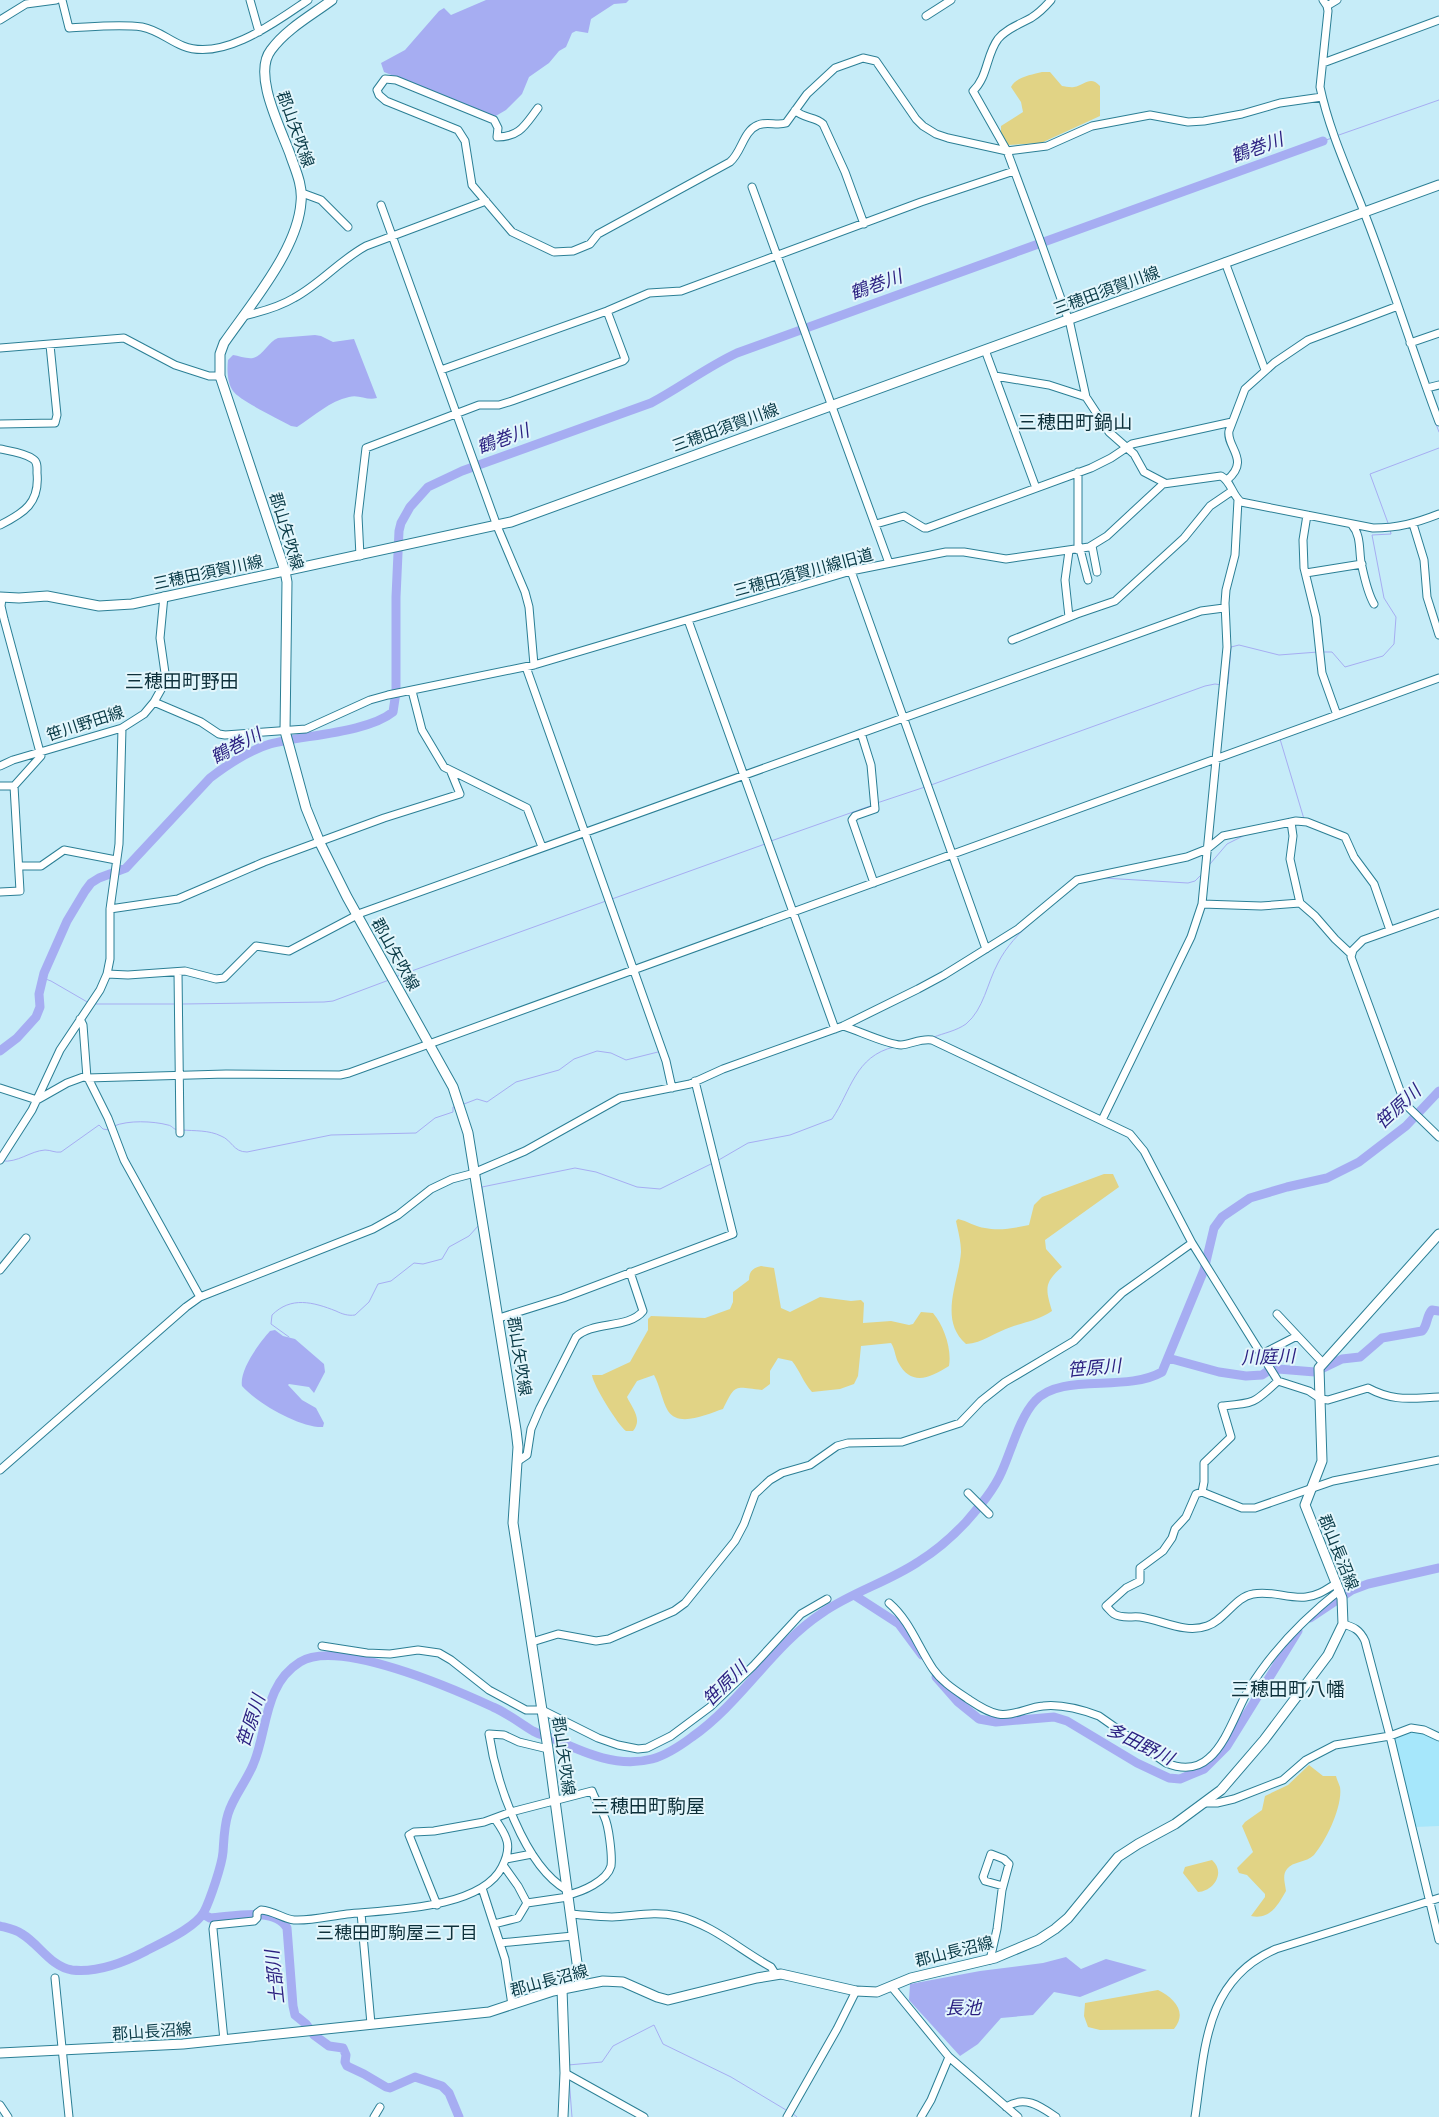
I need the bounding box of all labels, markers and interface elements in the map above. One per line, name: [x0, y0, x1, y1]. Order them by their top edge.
street label: 郡山矢吹線: [271, 88, 320, 171]
water label: 鶴巻川: [1227, 126, 1288, 169]
street label: 三穂田須賀川線: [1050, 261, 1163, 320]
water label: 鶴巻川: [846, 263, 907, 306]
street label: 三穂田須賀川線: [669, 398, 782, 457]
district label: 三穂田町鍋山: [1018, 409, 1132, 436]
water label: 鶴巻川: [473, 417, 534, 460]
street label: 郡山矢吹線: [264, 490, 309, 573]
street label: 三穂田須賀川線旧道: [731, 543, 876, 602]
street label: 三穂田須賀川線: [151, 550, 265, 595]
district label: 三穂田町野田: [125, 668, 239, 695]
street label: 笹川野田線: [44, 700, 127, 747]
water label: 鶴巻川: [206, 721, 267, 769]
street label: 郡山矢吹線: [366, 914, 425, 995]
water label: 笹原川: [1369, 1078, 1427, 1134]
street label: 郡山矢吹線: [502, 1315, 537, 1397]
water label: 川庭川: [1241, 1343, 1297, 1370]
water label: 笹原川: [1066, 1353, 1124, 1382]
street label: 郡山長沼線: [1313, 1511, 1364, 1594]
water label: 笹原川: [697, 1654, 754, 1712]
district label: 三穂田町八幡: [1231, 1676, 1345, 1703]
water label: 笹原川: [230, 1689, 271, 1750]
street label: 郡山矢吹線: [547, 1715, 580, 1797]
water label: 多田野川: [1102, 1717, 1180, 1771]
district label: 三穂田町駒屋: [591, 1793, 705, 1820]
district label: 三穂田町駒屋三丁目: [316, 1920, 478, 1945]
street label: 郡山長沼線: [913, 1931, 996, 1972]
water label: 土部川: [259, 1947, 290, 2005]
street label: 郡山長沼線: [508, 1959, 591, 2002]
water label: 長池: [945, 1995, 983, 2020]
street label: 郡山長沼線: [111, 2017, 193, 2046]

